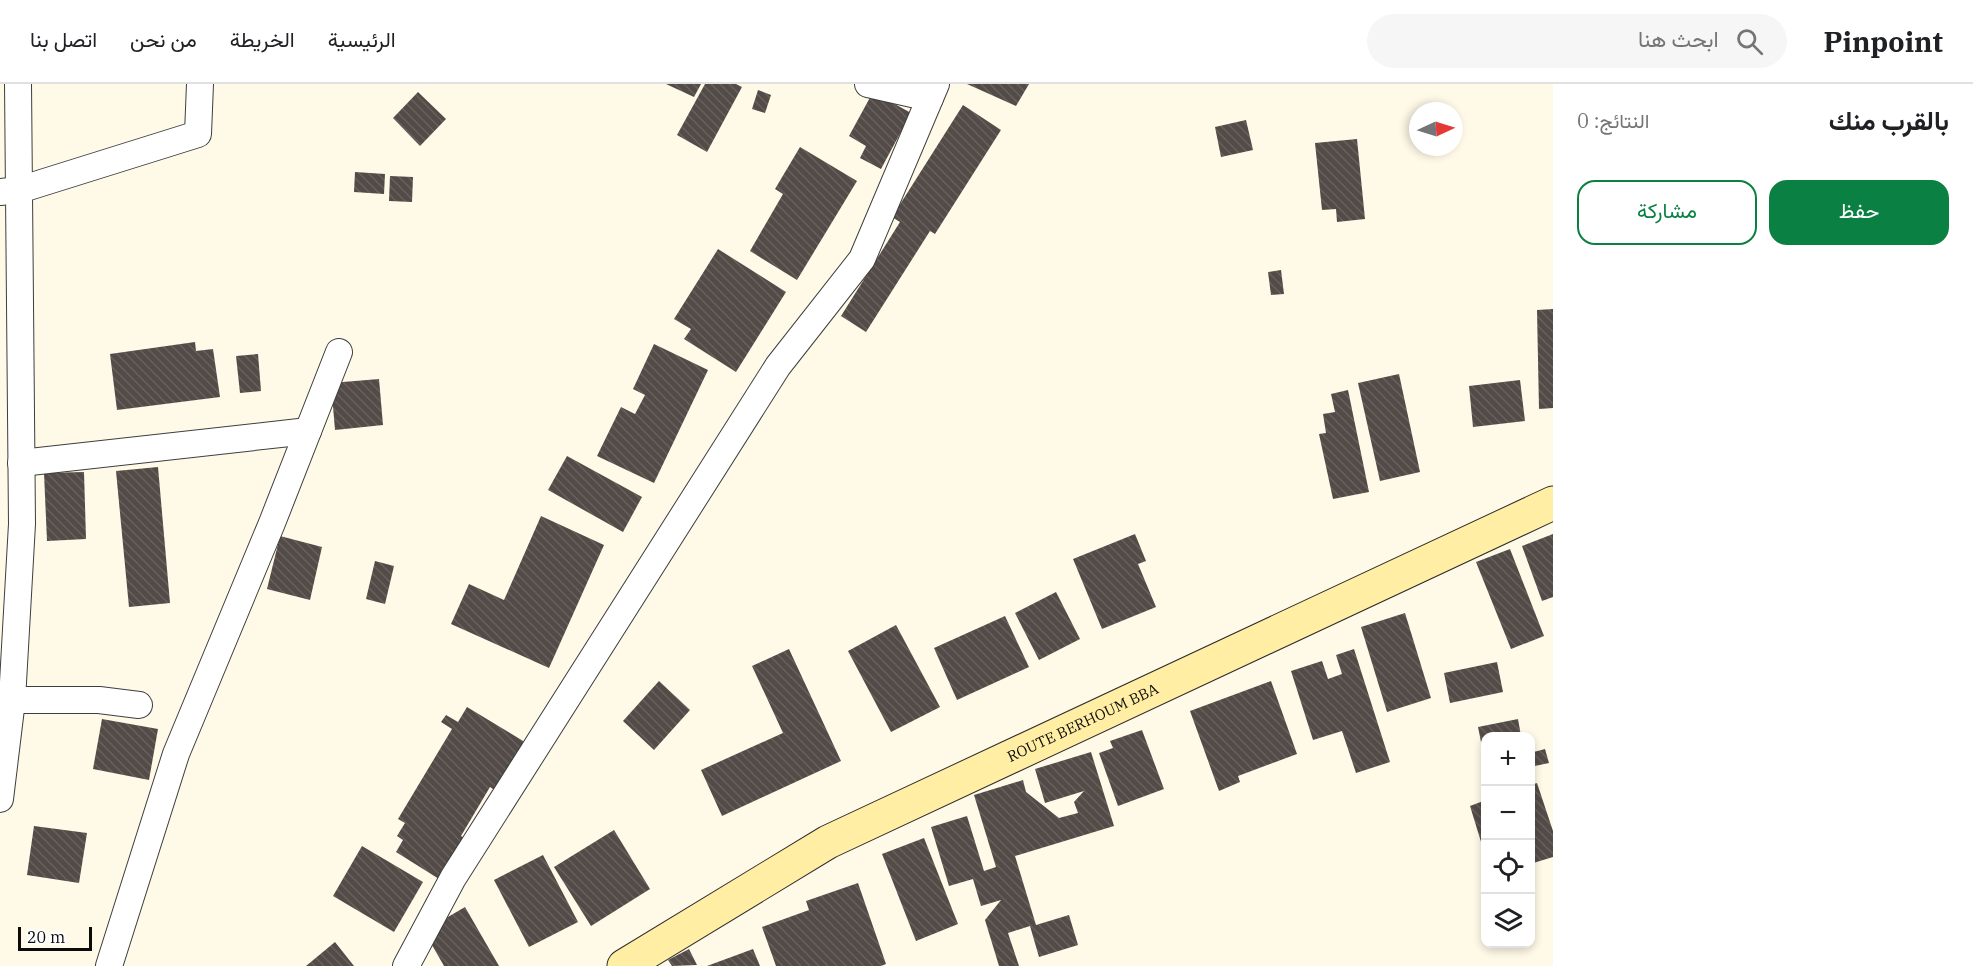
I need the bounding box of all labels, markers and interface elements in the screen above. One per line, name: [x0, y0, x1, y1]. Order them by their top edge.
search box: [1367, 14, 1787, 68]
text: Pinpoint: [1823, 23, 1943, 60]
text: ابحث هنا: [1638, 24, 1718, 53]
text: اتصل بنا: [30, 25, 97, 53]
text: من نحن: [130, 25, 197, 53]
text: الخريطة: [230, 25, 295, 53]
text: الرئيسية: [328, 25, 396, 53]
icon: search: [1733, 25, 1766, 58]
north arrow: [1409, 102, 1463, 156]
text: بالقرب منك: [1829, 103, 1949, 137]
text: النتائج: 0: [1577, 107, 1649, 134]
button: مشاركة: [1577, 180, 1757, 245]
button: حفظ: [1769, 180, 1949, 245]
street label: ROUTE BERHOUM BBA: [1004, 679, 1162, 766]
map controls: [1481, 732, 1535, 948]
button: +: [1481, 732, 1535, 786]
button: −: [1481, 786, 1535, 840]
button: locate: [1481, 840, 1535, 894]
button: layers: [1481, 894, 1535, 948]
scale bar: [18, 924, 92, 952]
text: 20 m: [27, 927, 65, 947]

